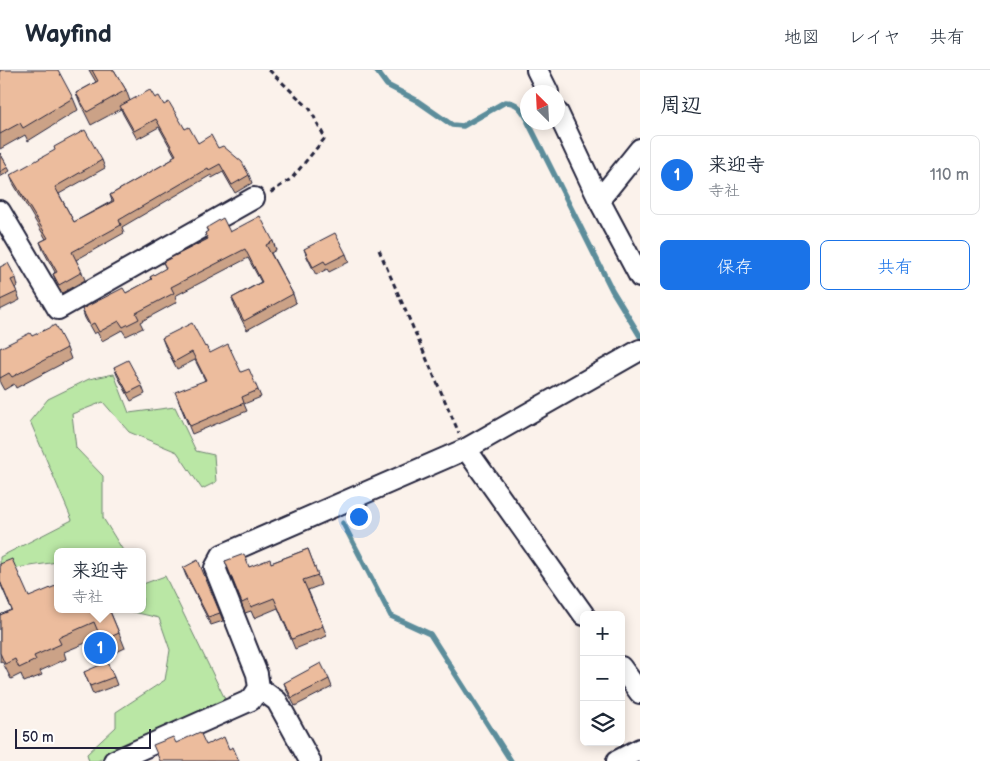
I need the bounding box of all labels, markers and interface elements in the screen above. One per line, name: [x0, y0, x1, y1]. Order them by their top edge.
text: Wayfind: [25, 20, 112, 49]
text: 地図: [784, 27, 820, 48]
text: レイヤ: [848, 27, 901, 48]
text: 共有: [929, 27, 965, 48]
north arrow: [520, 85, 565, 130]
text: 周辺: [660, 93, 702, 118]
text: 来迎寺: [708, 154, 765, 177]
text: 1: [674, 166, 680, 185]
text: 110 m: [930, 166, 969, 185]
text: 寺社: [708, 182, 740, 201]
button: 保存: [660, 240, 810, 290]
button: 共有: [820, 240, 970, 290]
your location: [346, 504, 372, 530]
popup: [54, 548, 146, 613]
text: 来迎寺: [71, 560, 129, 583]
text: 寺社: [71, 588, 104, 607]
map controls: [580, 611, 625, 746]
button: +: [580, 611, 625, 656]
pin: 1: [84, 629, 116, 667]
button: −: [580, 656, 625, 701]
button: layers: [580, 701, 625, 746]
scale bar: [15, 726, 151, 749]
text: 50 m: [22, 729, 54, 746]

